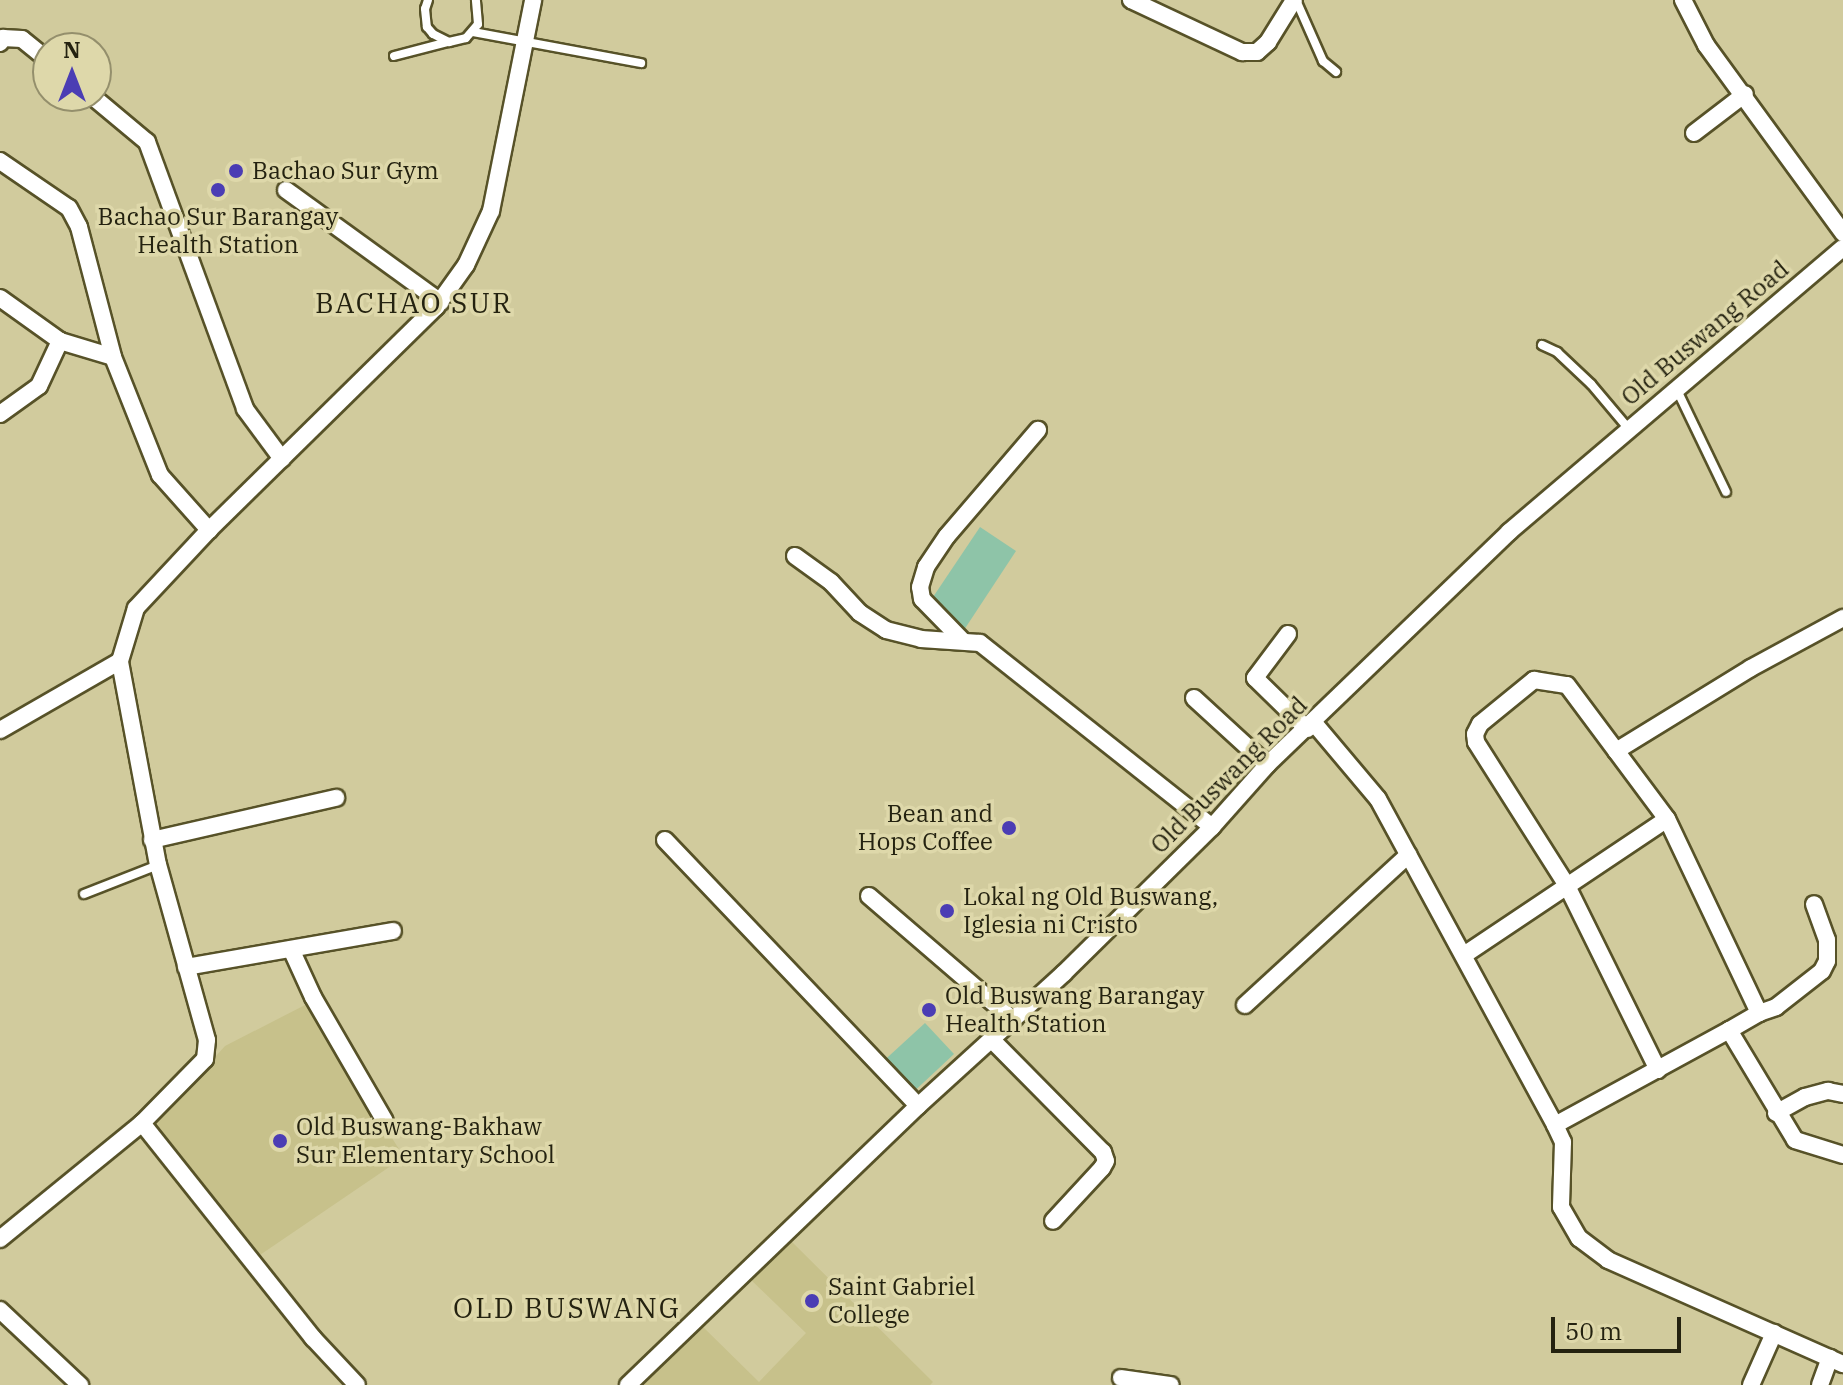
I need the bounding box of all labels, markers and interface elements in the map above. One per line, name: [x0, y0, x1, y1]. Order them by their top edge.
north arrow: [32, 32, 112, 112]
text: N: [63, 35, 81, 64]
place label: Bachao Sur Gym: [252, 157, 439, 185]
marker: Bachao Sur Gym: [227, 162, 245, 180]
marker: Bachao Sur Barangay Health Station: [209, 181, 227, 199]
place label: Bachao Sur Barangay Health Station: [98, 203, 338, 259]
street label: Old Buswang Road: [1615, 255, 1795, 411]
district label: BACHAO SUR: [315, 286, 513, 320]
street label: Old Buswang Road: [1145, 691, 1313, 859]
place label: Bean and Hops Coffee: [858, 800, 993, 856]
marker: Bean and Hops Coffee: [1000, 819, 1018, 837]
place label: Lokal ng Old Buswang, Iglesia ni Cristo: [963, 883, 1218, 939]
marker: Lokal ng Old Buswang, Iglesia ni Cristo: [938, 902, 956, 920]
place label: Old Buswang Barangay Health Station: [945, 982, 1204, 1038]
marker: Old Buswang Barangay Health Station: [920, 1001, 938, 1019]
place label: Old Buswang-Bakhaw Sur Elementary School: [296, 1113, 555, 1169]
marker: Old Buswang-Bakhaw Sur Elementary School: [271, 1132, 289, 1150]
place label: Saint Gabriel College: [828, 1273, 975, 1329]
district label: OLD BUSWANG: [453, 1291, 681, 1325]
marker: Saint Gabriel College: [803, 1292, 821, 1310]
scale bar: [1555, 1301, 1685, 1351]
text: 50 m: [1565, 1315, 1622, 1347]

